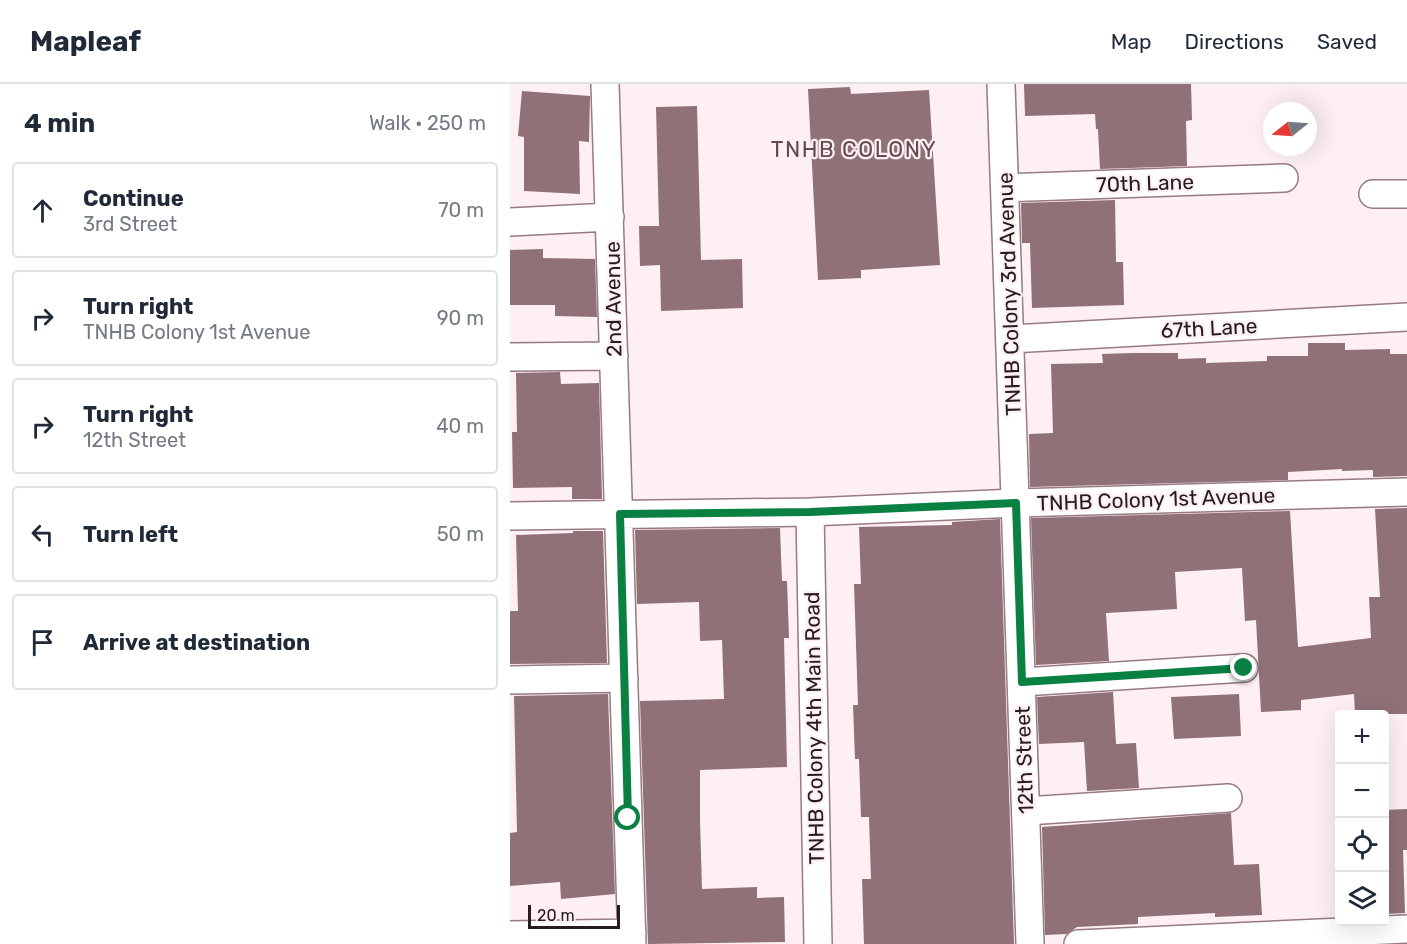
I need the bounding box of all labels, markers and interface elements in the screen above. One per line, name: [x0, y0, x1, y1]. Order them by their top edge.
text: Mapleaf: [30, 25, 141, 58]
text: Map: [1111, 29, 1152, 54]
text: Directions: [1185, 29, 1284, 54]
text: Saved: [1317, 29, 1377, 54]
north arrow: [1263, 102, 1317, 156]
text: 4 min: [24, 108, 95, 139]
text: Walk · 250 m: [369, 111, 486, 135]
district label: TNHB COLONY: [771, 136, 937, 163]
street label: 70th Lane: [1096, 169, 1194, 197]
street label: TNHB Colony 3rd Avenue: [992, 172, 1026, 416]
text: Continue: [83, 185, 184, 212]
icon: ahead: [26, 194, 59, 227]
text: 70 m: [438, 198, 484, 222]
text: 3rd Street: [83, 212, 177, 236]
street label: 2nd Avenue: [599, 241, 627, 357]
text: Turn right: [83, 293, 193, 320]
icon: right: [26, 302, 59, 335]
text: 90 m: [437, 306, 484, 330]
street label: 67th Lane: [1160, 313, 1258, 343]
text: TNHB Colony 1st Avenue: [83, 320, 310, 344]
text: Turn right: [83, 401, 193, 428]
icon: right: [26, 410, 59, 443]
text: 40 m: [436, 414, 484, 438]
text: 12th Street: [83, 428, 186, 452]
street label: TNHB Colony 1st Avenue: [1036, 482, 1276, 516]
icon: left: [26, 518, 59, 551]
text: Turn left: [83, 521, 178, 548]
text: 50 m: [437, 522, 484, 546]
street label: TNHB Colony 4th Main Road: [799, 591, 829, 865]
icon: arrive: [26, 626, 59, 659]
text: Arrive at destination: [83, 629, 310, 656]
route end: [1230, 654, 1256, 680]
street label: 12th Street: [1010, 706, 1038, 814]
map controls: [1335, 710, 1389, 926]
button: +: [1335, 710, 1389, 764]
button: −: [1335, 764, 1389, 818]
route start: [614, 804, 640, 830]
button: locate: [1335, 818, 1389, 872]
button: layers: [1335, 872, 1389, 926]
scale bar: [528, 902, 620, 930]
text: 20 m: [537, 906, 575, 925]

